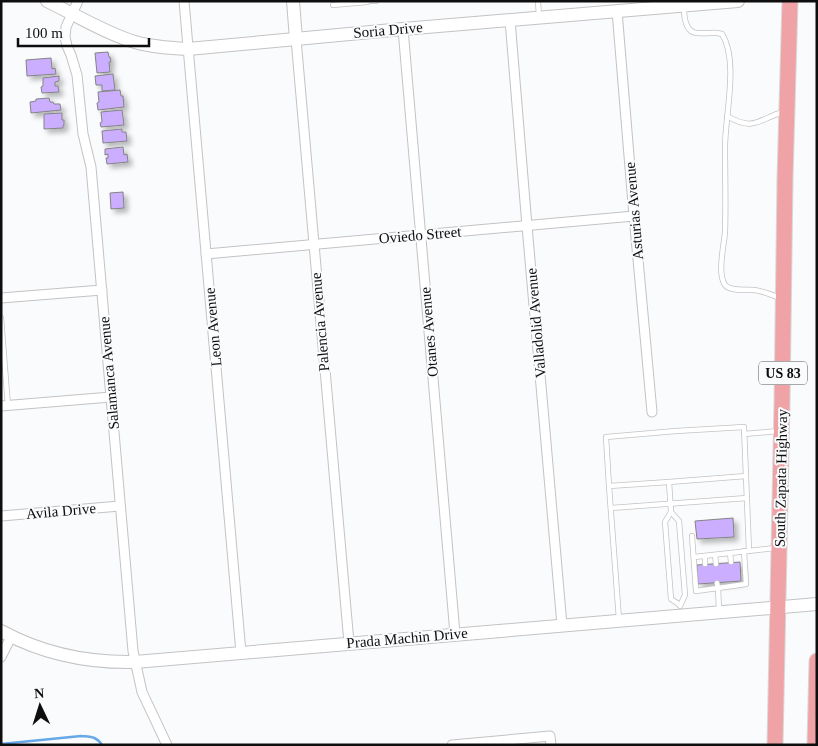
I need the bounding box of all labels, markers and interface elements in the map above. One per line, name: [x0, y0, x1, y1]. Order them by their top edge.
scale bar: [18, 15, 149, 47]
street label: Soria Drive: [353, 19, 424, 41]
text: 100 m: [25, 25, 63, 41]
street label: Asturias Avenue: [622, 161, 646, 261]
street label: Oviedo Street: [378, 223, 463, 247]
street label: Valladolid Avenue: [523, 267, 549, 379]
street label: Palencia Avenue: [308, 272, 332, 372]
street label: Leon Avenue: [202, 286, 224, 367]
street label: Otanes Avenue: [417, 286, 441, 378]
street label: Salamanca Avenue: [96, 315, 122, 430]
road number: US 83: [759, 362, 807, 384]
street label: South Zapata Highway: [772, 408, 790, 547]
street label: Avila Drive: [25, 500, 97, 522]
street label: Prada Machin Drive: [346, 625, 469, 651]
north arrow: [15, 681, 65, 731]
text: N: [34, 686, 45, 701]

